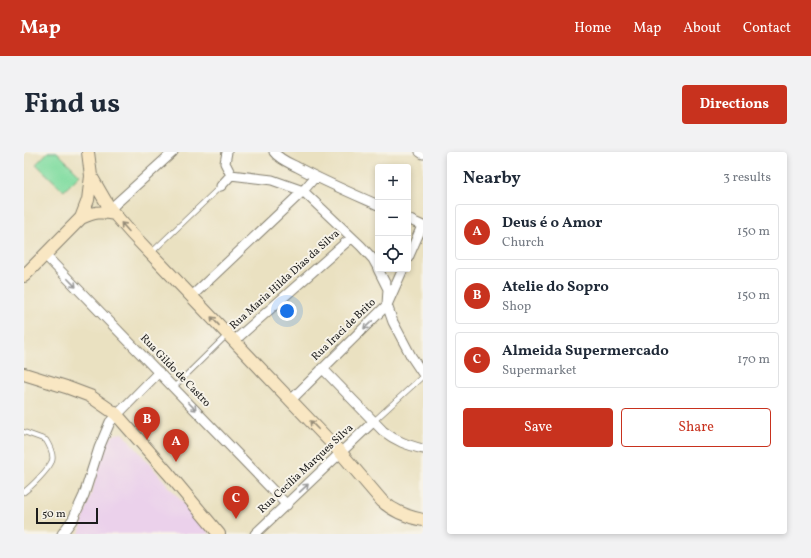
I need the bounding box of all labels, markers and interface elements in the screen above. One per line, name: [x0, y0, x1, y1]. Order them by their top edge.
text: Map: [20, 15, 61, 41]
text: Home: [574, 19, 611, 38]
text: Map: [633, 19, 661, 38]
text: About: [683, 19, 721, 38]
text: Contact: [743, 19, 791, 38]
text: Find us: [24, 85, 120, 124]
button: Directions: [682, 85, 787, 124]
map controls: [375, 164, 411, 272]
button: +: [375, 164, 411, 200]
text: Nearby: [463, 167, 521, 190]
text: 3 results: [723, 169, 771, 187]
button: −: [375, 200, 411, 236]
text: Deus é o Amor: [502, 213, 603, 234]
one-way arrow: [121, 221, 130, 232]
text: A: [472, 223, 482, 241]
text: 150 m: [737, 223, 770, 241]
street label: Rua Maria Hilda Dias da Silva: [227, 226, 344, 333]
text: Church: [502, 234, 544, 252]
button: locate: [375, 236, 411, 272]
text: Atelie do Sopro: [502, 277, 609, 298]
one-way arrow: [67, 278, 77, 288]
text: B: [473, 287, 481, 305]
text: 150 m: [737, 287, 770, 305]
street label: Rua Iraci de Brito: [309, 295, 379, 365]
text: Shop: [502, 298, 531, 316]
your location: [277, 301, 297, 321]
one-way arrow: [211, 316, 220, 326]
one-way arrow: [363, 320, 373, 330]
street label: Rua Gildo de Castro: [136, 331, 214, 411]
text: Almeida Supermercado: [502, 341, 669, 362]
text: C: [473, 351, 481, 369]
text: 170 m: [737, 351, 770, 369]
text: Supermarket: [502, 362, 577, 380]
one-way arrow: [187, 401, 197, 411]
pin: B: [134, 407, 160, 440]
button: Save: [463, 408, 613, 447]
button: Share: [621, 408, 771, 447]
one-way arrow: [309, 420, 319, 430]
street label: Rua Cecília Marques Silva: [255, 421, 357, 517]
pin: A: [163, 429, 189, 462]
one-way arrow: [299, 484, 309, 493]
pin: C: [223, 486, 249, 519]
scale bar: [36, 506, 98, 525]
text: 50 m: [42, 507, 66, 522]

